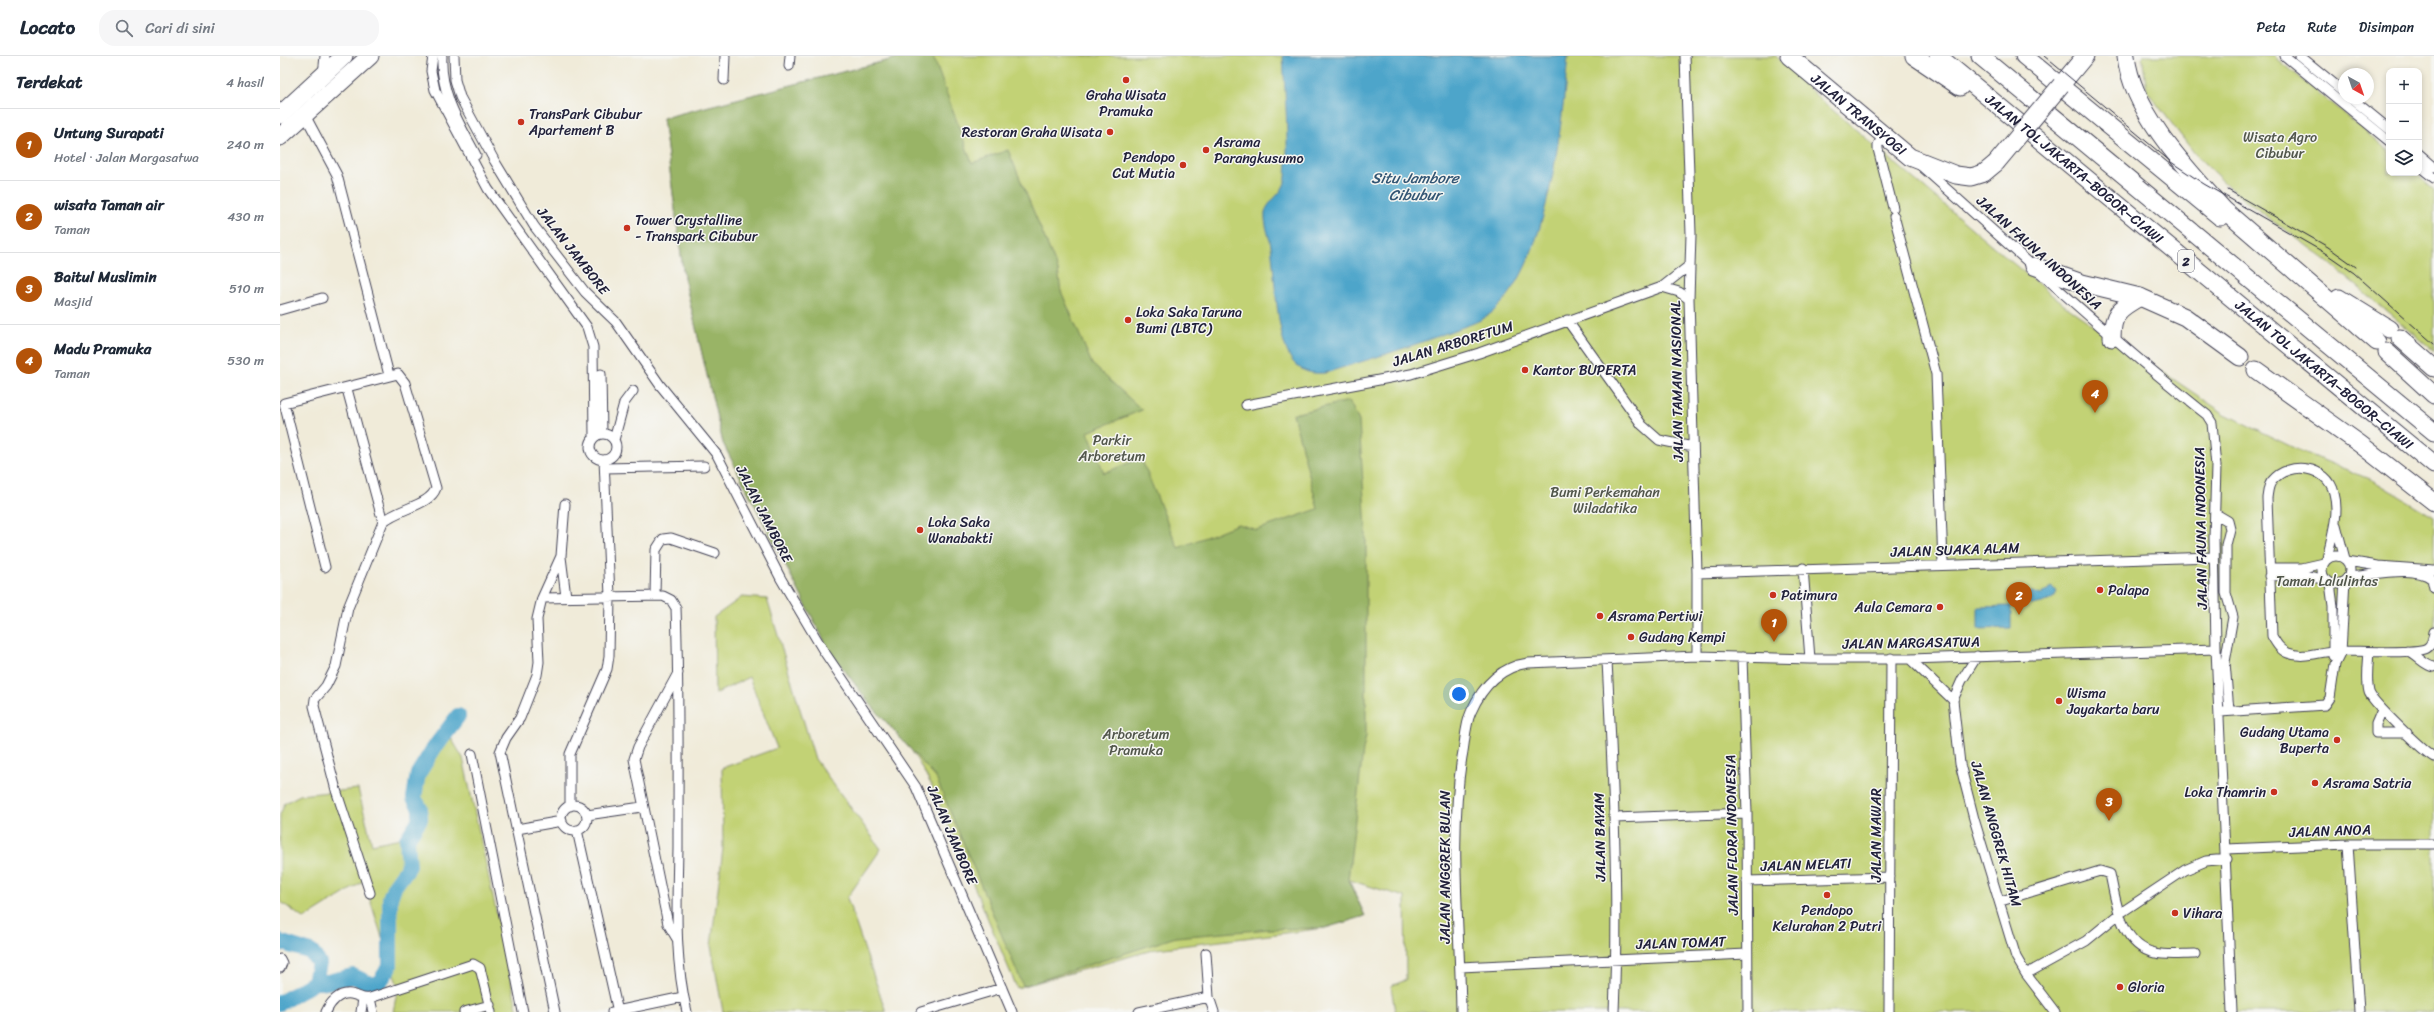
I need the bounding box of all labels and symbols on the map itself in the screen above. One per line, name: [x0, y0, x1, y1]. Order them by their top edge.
street label: JALAN TRANSYOGI: [1804, 66, 1913, 162]
north arrow: [2338, 68, 2374, 104]
marker: Graha Wisata Pramuka: [1121, 75, 1131, 85]
place label: Graha Wisata Pramuka: [1086, 83, 1167, 124]
street label: JALAN TOL JAKARTA–BOGOR–CIAWI: [1979, 87, 2170, 250]
place label: TransPark Cibubur Apartement B: [528, 102, 643, 143]
marker: TransPark Cibubur Apartement B: [516, 117, 526, 127]
place label: Restoran Graha Wisata: [962, 120, 1103, 145]
park label: Wisata Agro Cibubur: [2243, 125, 2317, 166]
marker: Restoran Graha Wisata: [1105, 127, 1115, 137]
place label: Asrama Parangkusumo: [1213, 130, 1304, 171]
place label: Pendopo Cut Mutia: [1113, 145, 1175, 186]
marker: Asrama Parangkusumo: [1201, 145, 1211, 155]
marker: Pendopo Cut Mutia: [1178, 160, 1188, 170]
water label: Situ Jambore Cibubur: [1371, 165, 1460, 208]
street label: JALAN FAUNA INDONESIA: [1970, 189, 2108, 317]
street label: JALAN JAMBORE: [530, 200, 616, 302]
place label: Tower Crystalline - Transpark Cibubur: [635, 208, 759, 249]
marker: Tower Crystalline - Transpark Cibubur: [622, 223, 632, 233]
road number: 2: [2178, 250, 2194, 272]
street label: JALAN TOL JAKARTA–BOGOR–CIAWI: [2229, 293, 2420, 457]
place label: Loka Saka Taruna Bumi (LBTC): [1136, 300, 1242, 341]
street label: JALAN TAMAN NASIONAL: [1663, 300, 1691, 463]
street label: JALAN ARBORETUM: [1389, 314, 1517, 375]
marker: Loka Saka Taruna Bumi (LBTC): [1123, 315, 1133, 325]
place label: Kantor BUPERTA: [1533, 358, 1636, 383]
marker: Kantor BUPERTA: [1520, 365, 1530, 375]
pin: 4: [2082, 380, 2108, 413]
park label: Parkir Arboretum: [1078, 428, 1146, 469]
street label: JALAN FAUNA INDONESIA: [2187, 447, 2215, 610]
street label: JALAN JAMBORE: [728, 460, 800, 568]
park label: Bumi Perkemahan Wiladatika: [1550, 480, 1660, 521]
place label: Loka Saka Wanabakti: [928, 510, 993, 551]
marker: Loka Saka Wanabakti: [915, 525, 925, 535]
street label: JALAN SUAKA ALAM: [1889, 535, 2021, 565]
park label: Taman Lalulintas: [2276, 569, 2379, 594]
place label: Palapa: [2108, 578, 2149, 603]
pin: 2: [2006, 582, 2032, 615]
place label: Patimura: [1781, 583, 1838, 608]
marker: Palapa: [2095, 585, 2105, 595]
marker: Patimura: [1768, 590, 1778, 600]
place label: Aula Cemara: [1854, 595, 1933, 620]
marker: Aula Cemara: [1935, 602, 1945, 612]
place label: Asrama Pertiwi: [1607, 604, 1703, 629]
pin: 1: [1761, 609, 1787, 642]
marker: Asrama Pertiwi: [1595, 611, 1605, 621]
place label: Gudang Kempi: [1639, 625, 1726, 650]
street label: JALAN MARGASATWA: [1841, 629, 1980, 657]
marker: Gudang Kempi: [1626, 632, 1636, 642]
place label: Wisma Jayakarta baru: [2066, 681, 2160, 722]
your location: [1449, 684, 1469, 704]
marker: Wisma Jayakarta baru: [2054, 696, 2064, 706]
place label: Gudang Utama Buperta: [2240, 720, 2329, 761]
park label: Arboretum Pramuka: [1102, 722, 1170, 763]
marker: Gudang Utama Buperta: [2332, 735, 2342, 745]
street label: JALAN FLORA INDONESIA: [1718, 755, 1746, 916]
street label: JALAN ANGGREK HITAM: [1963, 757, 2029, 910]
place label: Asrama Satria: [2322, 771, 2412, 796]
marker: Asrama Satria: [2310, 778, 2320, 788]
street label: JALAN JAMBORE: [919, 780, 985, 890]
place label: Loka Thamrin: [2185, 780, 2266, 805]
marker: Loka Thamrin: [2269, 787, 2279, 797]
street label: JALAN MAWAR: [1864, 788, 1889, 883]
pin: 3: [2096, 788, 2122, 821]
street label: JALAN ANGGREK BULAN: [1433, 790, 1458, 945]
street label: JALAN BAYAM: [1587, 792, 1613, 883]
street label: JALAN ANOA: [2288, 817, 2371, 845]
street label: JALAN MELATI: [1759, 851, 1853, 879]
marker: Pendopo Kelurahan 2 Putri: [1822, 890, 1832, 900]
place label: Pendopo Kelurahan 2 Putri: [1773, 898, 1883, 939]
place label: Vihara: [2183, 901, 2222, 926]
marker: Vihara: [2170, 908, 2180, 918]
street label: JALAN TOMAT: [1635, 929, 1727, 957]
place label: Gloria: [2128, 975, 2164, 1000]
marker: Gloria: [2115, 982, 2125, 992]

